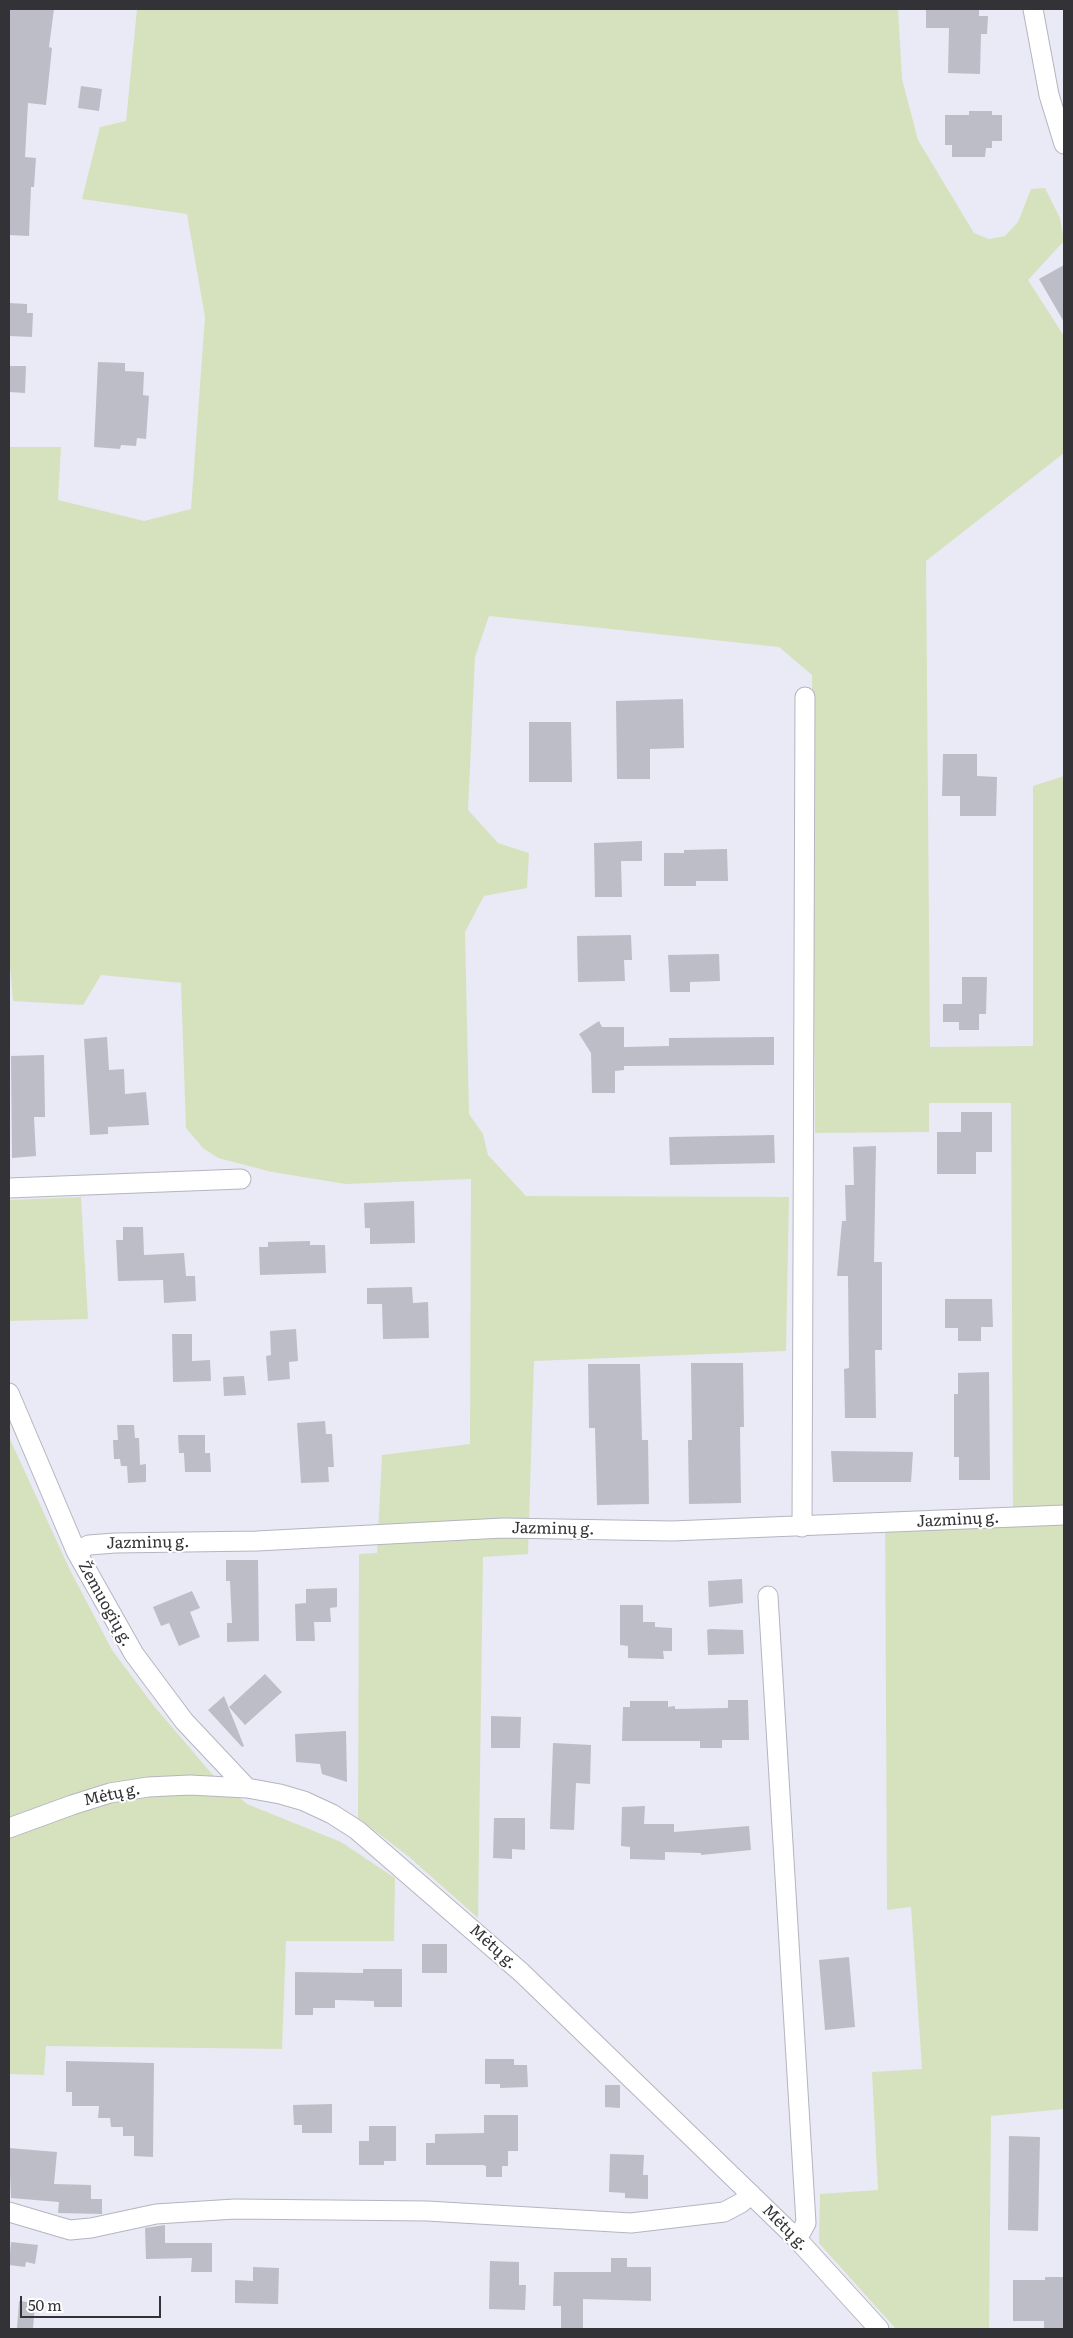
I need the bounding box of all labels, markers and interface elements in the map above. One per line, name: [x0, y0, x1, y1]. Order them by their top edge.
street label: Jazminų g.: [916, 1508, 1000, 1532]
street label: Jazminų g.: [511, 1519, 595, 1539]
street label: Jazminų g.: [106, 1533, 190, 1553]
street label: Žemuogių g.: [74, 1558, 136, 1650]
street label: Mėtų g.: [82, 1780, 142, 1810]
street label: Mėtų g.: [465, 1921, 521, 1973]
street label: Mėtų g.: [758, 2201, 812, 2255]
scale bar: [22, 2286, 164, 2318]
text: 50 m: [28, 2293, 62, 2316]

